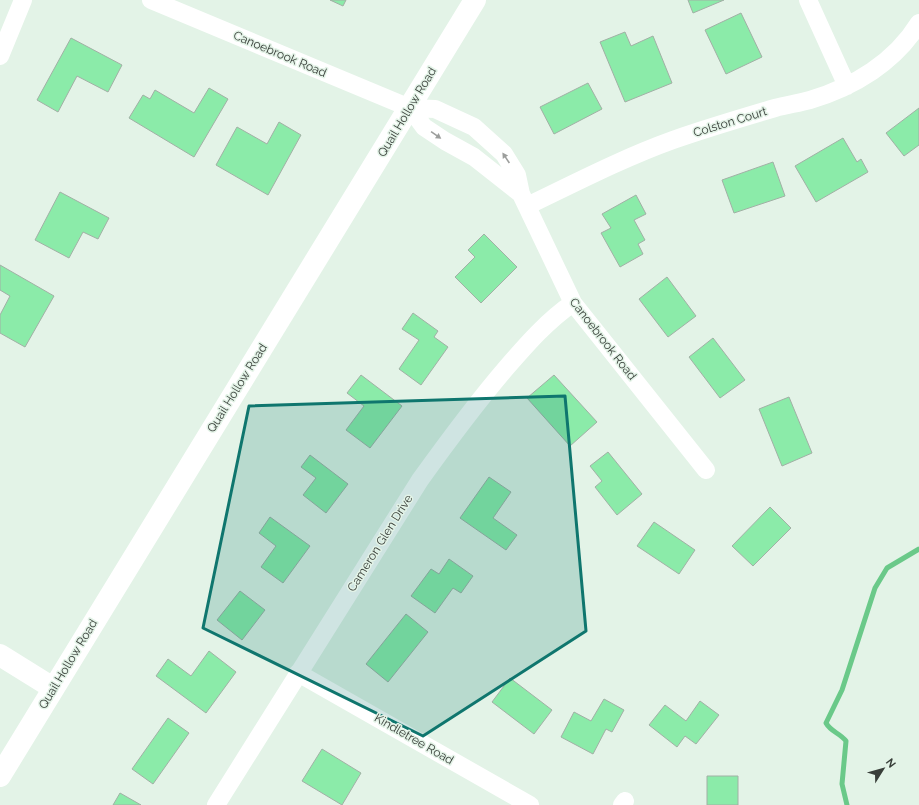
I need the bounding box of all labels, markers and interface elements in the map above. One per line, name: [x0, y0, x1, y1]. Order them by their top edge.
street label: Canoebrook Road: [231, 28, 329, 80]
street label: Quail Hollow Road: [375, 65, 439, 159]
street label: Colston Court: [691, 104, 769, 140]
one-way arrow: [431, 131, 442, 139]
one-way arrow: [502, 153, 510, 164]
street label: Canoebrook Road: [567, 295, 639, 383]
street label: Quail Hollow Road: [204, 341, 270, 435]
street label: Cameron Glen Drive: [344, 492, 416, 594]
street label: Quail Hollow Road: [36, 617, 100, 711]
street label: Kindletree Road: [372, 711, 456, 767]
north arrow: [863, 749, 903, 789]
text: N: [883, 756, 898, 771]

